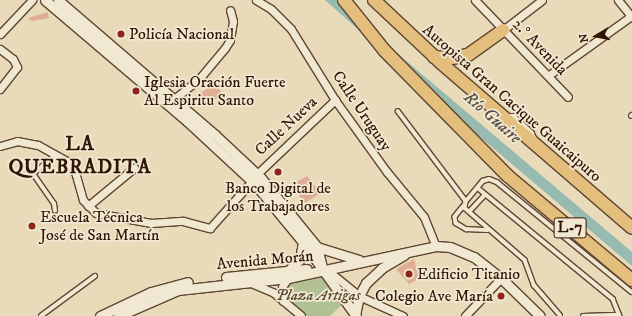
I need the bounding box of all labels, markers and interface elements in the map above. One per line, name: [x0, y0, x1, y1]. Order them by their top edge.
street label: 2.° Avenida: [508, 15, 572, 79]
north arrow: [576, 16, 616, 56]
street label: Autopista Gran Cacique Guaicaipuro: [419, 20, 605, 186]
place label: Policía Nacional: [129, 24, 234, 44]
marker: Policía Nacional: [116, 29, 126, 39]
text: N: [577, 32, 592, 44]
street label: Calle Uruguay: [328, 67, 396, 155]
place label: Iglesia Oración Fuerte Al Espiritu Santo: [144, 72, 286, 110]
marker: Iglesia Oración Fuerte Al Espiritu Santo: [131, 86, 141, 96]
water label: Río Guaire: [459, 88, 525, 148]
street label: Calle Nueva: [251, 92, 321, 160]
district label: LA QUEBRADITA: [8, 133, 152, 180]
marker: Banco Digital de los Trabajadores: [273, 167, 283, 177]
place label: Banco Digital de los Trabajadores: [225, 178, 331, 216]
place label: Escuela Técnica José de San Martín: [40, 207, 159, 245]
road number: L-7: [553, 215, 587, 241]
marker: Escuela Técnica José de San Martín: [27, 221, 37, 231]
street label: Avenida Morán: [216, 246, 314, 274]
place label: Edificio Titanio: [417, 264, 520, 284]
marker: Edificio Titanio: [404, 269, 414, 279]
park label: Plaza Artigas: [275, 285, 361, 305]
place label: Colegio Ave María: [375, 286, 493, 306]
marker: Colegio Ave María: [496, 291, 506, 301]

